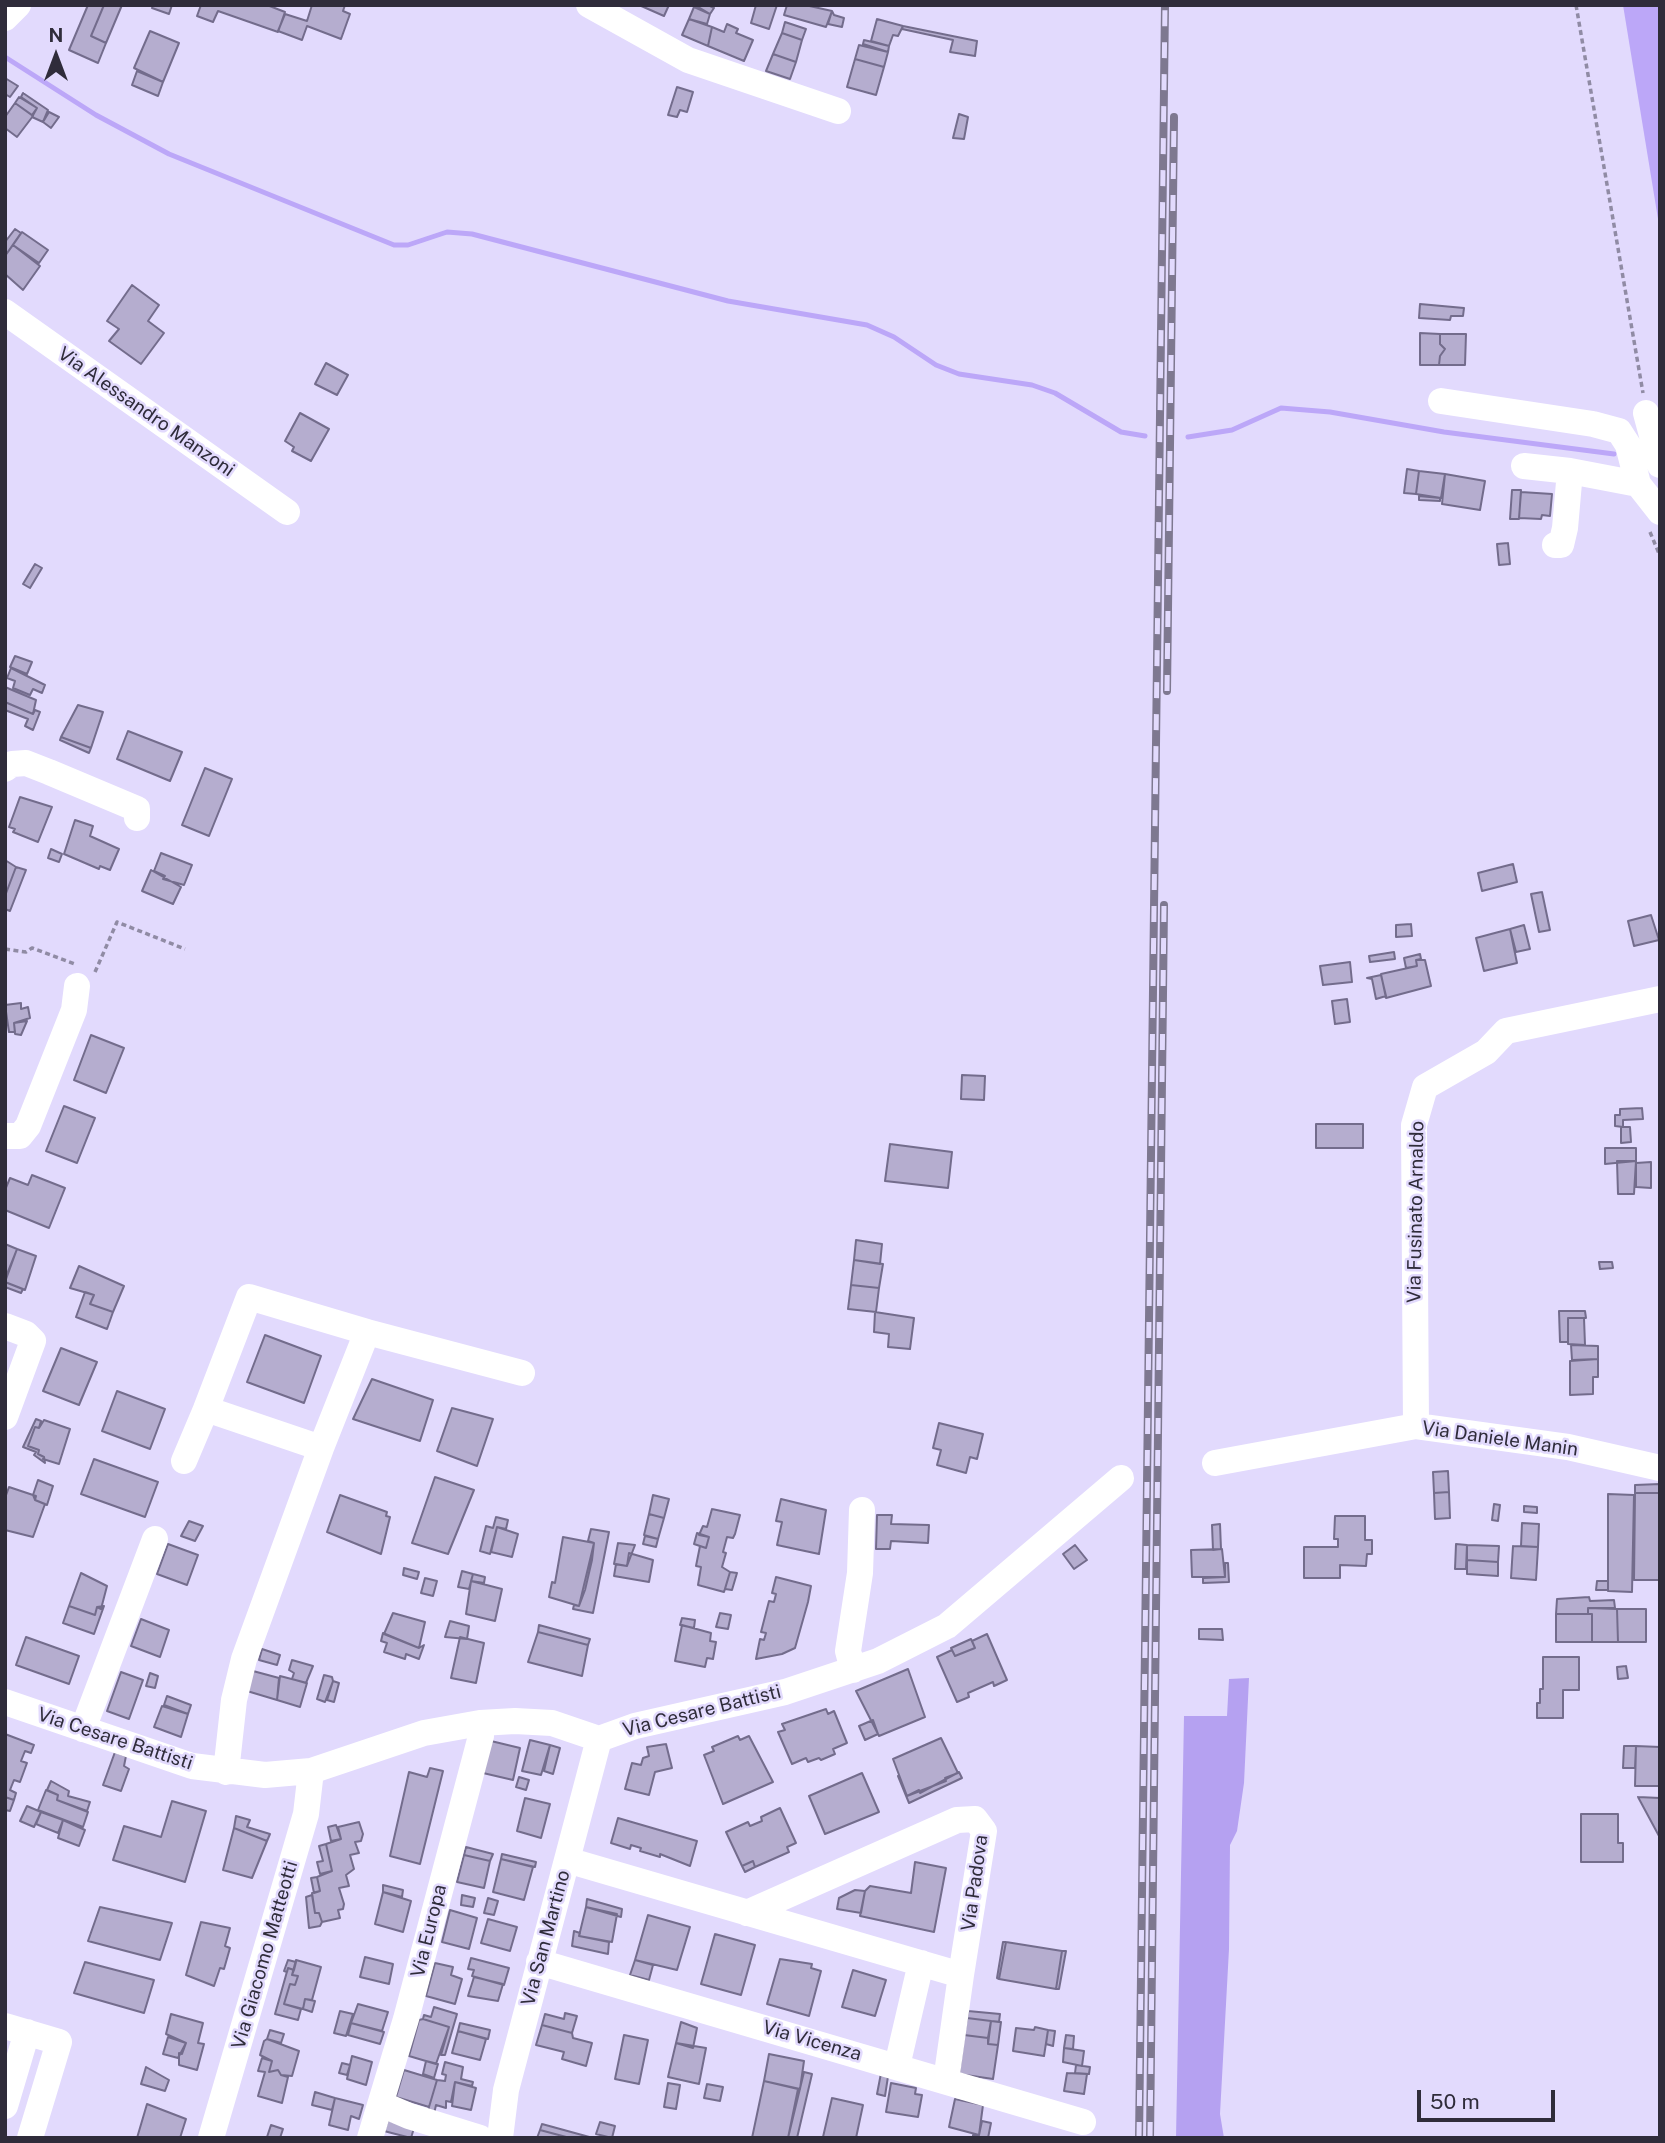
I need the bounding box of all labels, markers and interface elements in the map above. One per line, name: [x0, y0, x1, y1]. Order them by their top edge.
north arrow: [21, 21, 91, 91]
text: N: [49, 24, 63, 46]
street label: Via Alessandro Manzoni: [53, 342, 239, 482]
street label: Via Fusinato Arnaldo: [1403, 1121, 1429, 1303]
street label: Via Daniele Manin: [1420, 1417, 1580, 1461]
street label: Via Cesare Battisti: [621, 1680, 783, 1742]
street label: Via Cesare Battisti: [34, 1703, 196, 1775]
street label: Via Padova: [957, 1833, 993, 1933]
street label: Via Giacomo Matteotti: [227, 1858, 303, 2052]
street label: Via San Martino: [517, 1868, 575, 2008]
street label: Via Europa: [406, 1882, 452, 1980]
street label: Via Vicenza: [760, 2016, 864, 2066]
scale bar: [1420, 2076, 1558, 2120]
text: 50 m: [1430, 2089, 1480, 2114]

